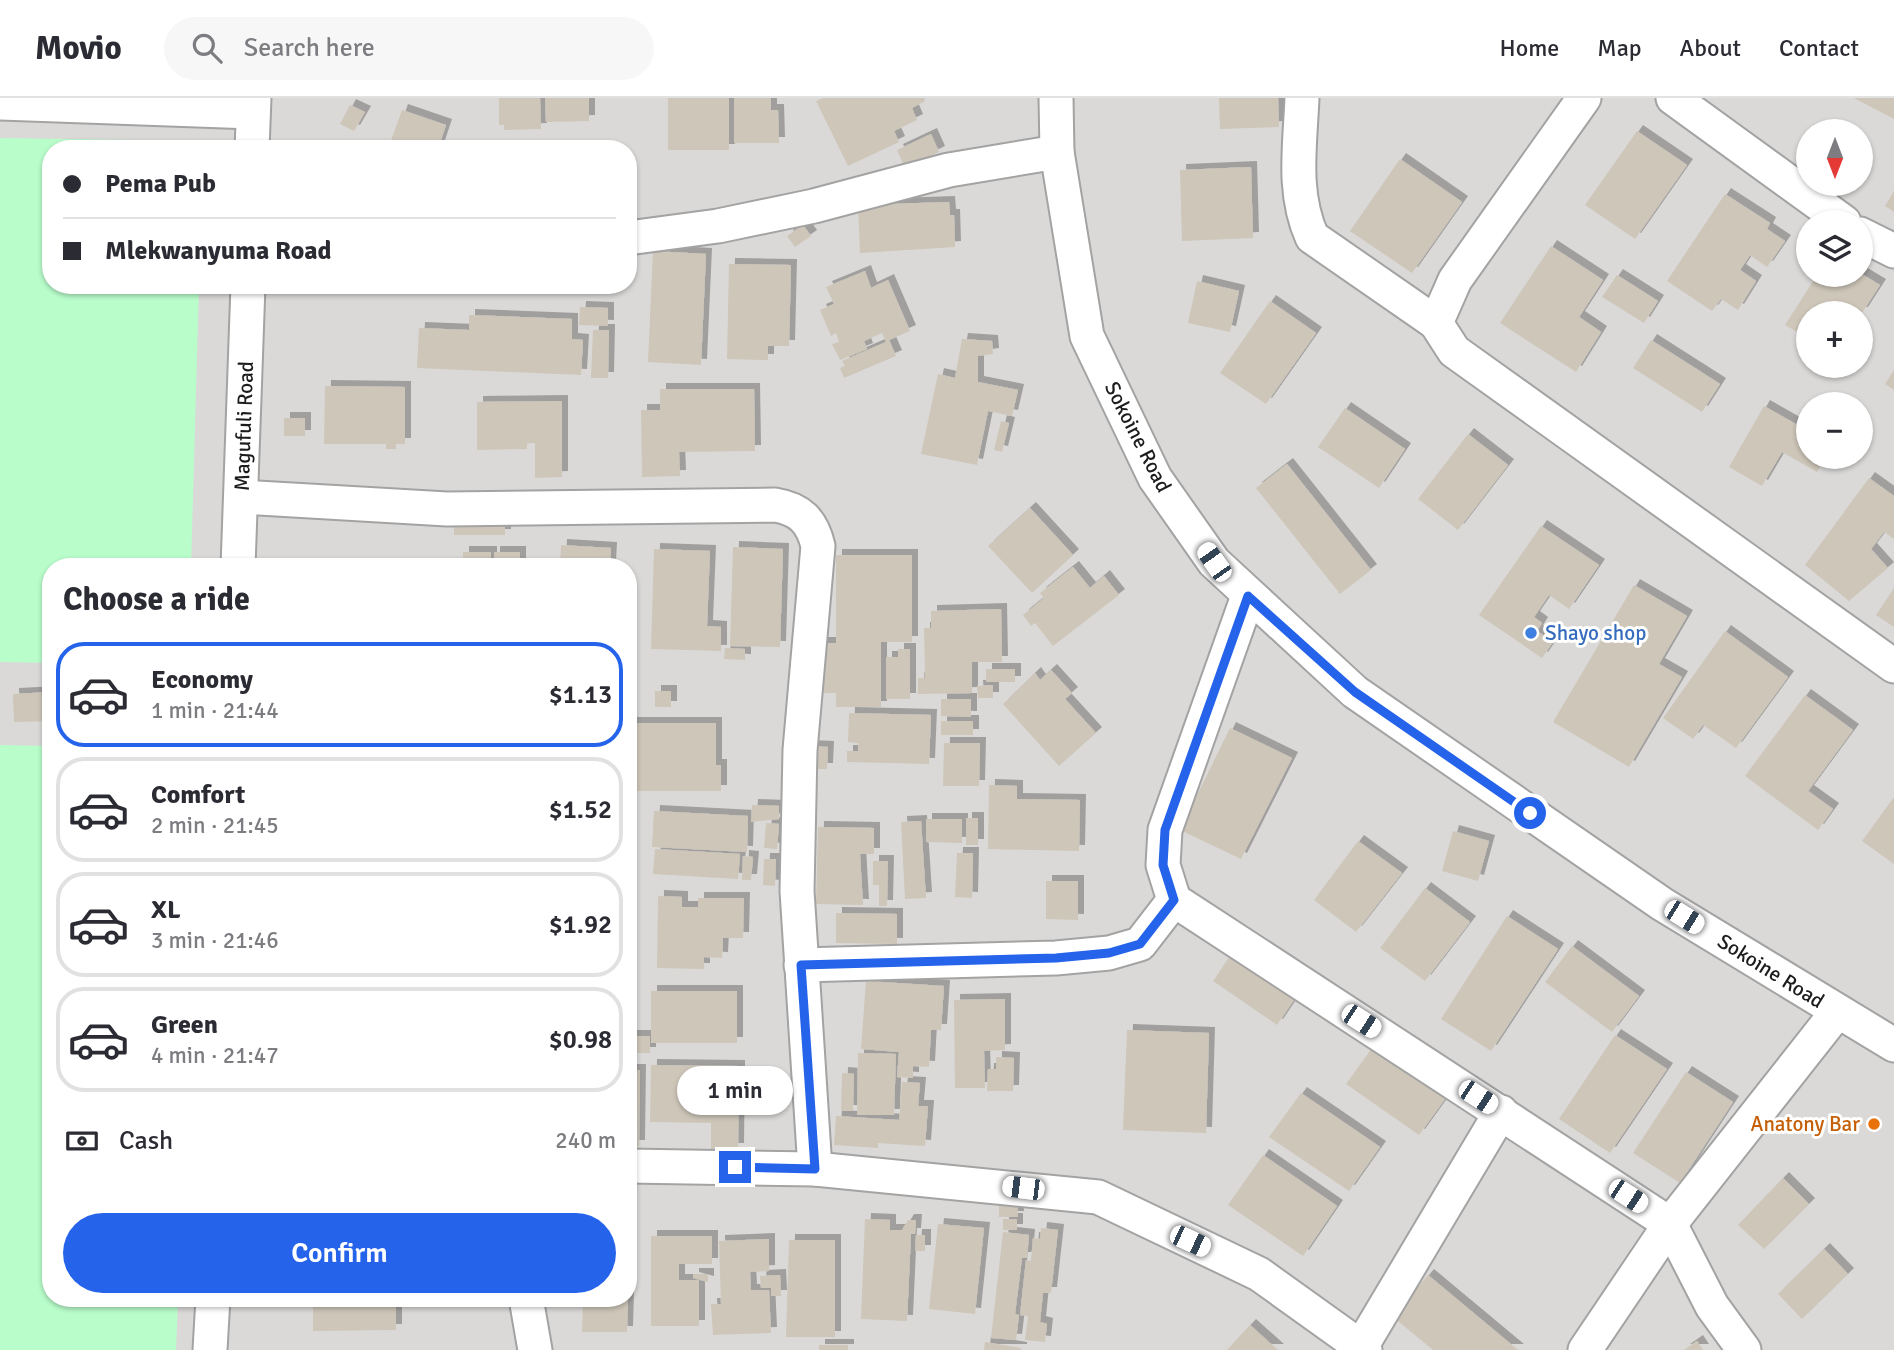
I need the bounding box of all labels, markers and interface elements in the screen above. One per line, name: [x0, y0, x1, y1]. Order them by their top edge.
search box: [164, 17, 654, 80]
text: Movio: [35, 28, 122, 69]
icon: search: [188, 29, 226, 67]
text: Search here: [244, 32, 375, 64]
text: Home: [1499, 33, 1559, 63]
text: Map: [1597, 33, 1642, 63]
text: About: [1680, 33, 1741, 63]
text: Contact: [1779, 33, 1859, 63]
north arrow: [1796, 119, 1872, 196]
map controls: [1796, 119, 1873, 469]
text: Pema Pub: [105, 168, 216, 200]
button: layers: [1796, 210, 1873, 287]
text: Mlekwanyuma Road: [105, 235, 332, 267]
button: +: [1796, 301, 1873, 378]
street label: Magufuli Road: [229, 361, 259, 491]
street label: Sokoine Road: [1099, 377, 1177, 497]
button: −: [1796, 392, 1873, 469]
car: [1194, 539, 1235, 585]
text: Choose a ride: [63, 580, 250, 619]
place label: Shayo shop: [1545, 620, 1646, 646]
marker: Shayo shop: [1523, 625, 1539, 641]
icon: car: [67, 663, 130, 726]
text: Economy: [151, 664, 253, 696]
text: $1.13: [549, 679, 612, 711]
text: 1 min · 21:44: [151, 696, 279, 725]
icon: car: [67, 778, 130, 841]
text: Comfort: [151, 779, 245, 811]
text: $1.52: [549, 794, 612, 826]
route start: [1514, 797, 1546, 829]
text: 2 min · 21:45: [151, 811, 279, 840]
icon: car: [67, 893, 130, 956]
text: XL: [151, 894, 181, 926]
car: [1661, 897, 1708, 937]
text: $1.92: [549, 909, 612, 941]
text: 3 min · 21:46: [151, 926, 279, 955]
street label: Sokoine Road: [1713, 928, 1829, 1014]
car: [1338, 1001, 1385, 1041]
icon: car: [67, 1008, 130, 1071]
text: Green: [151, 1009, 218, 1041]
text: $0.98: [549, 1024, 612, 1056]
text: 4 min · 21:47: [151, 1041, 279, 1070]
callout: 1 min: [677, 1066, 793, 1114]
text: 1 min: [707, 1076, 763, 1105]
car: [1455, 1077, 1502, 1117]
place label: Anatony Bar: [1751, 1111, 1860, 1137]
marker: Anatony Bar: [1866, 1116, 1882, 1132]
icon: cash: [63, 1122, 101, 1160]
text: Cash: [119, 1125, 173, 1157]
text: 240 m: [555, 1126, 616, 1155]
route end: [719, 1151, 751, 1183]
car: [1001, 1175, 1046, 1201]
car: [1605, 1176, 1652, 1216]
button: Confirm: [63, 1213, 616, 1293]
car: [1167, 1223, 1214, 1259]

